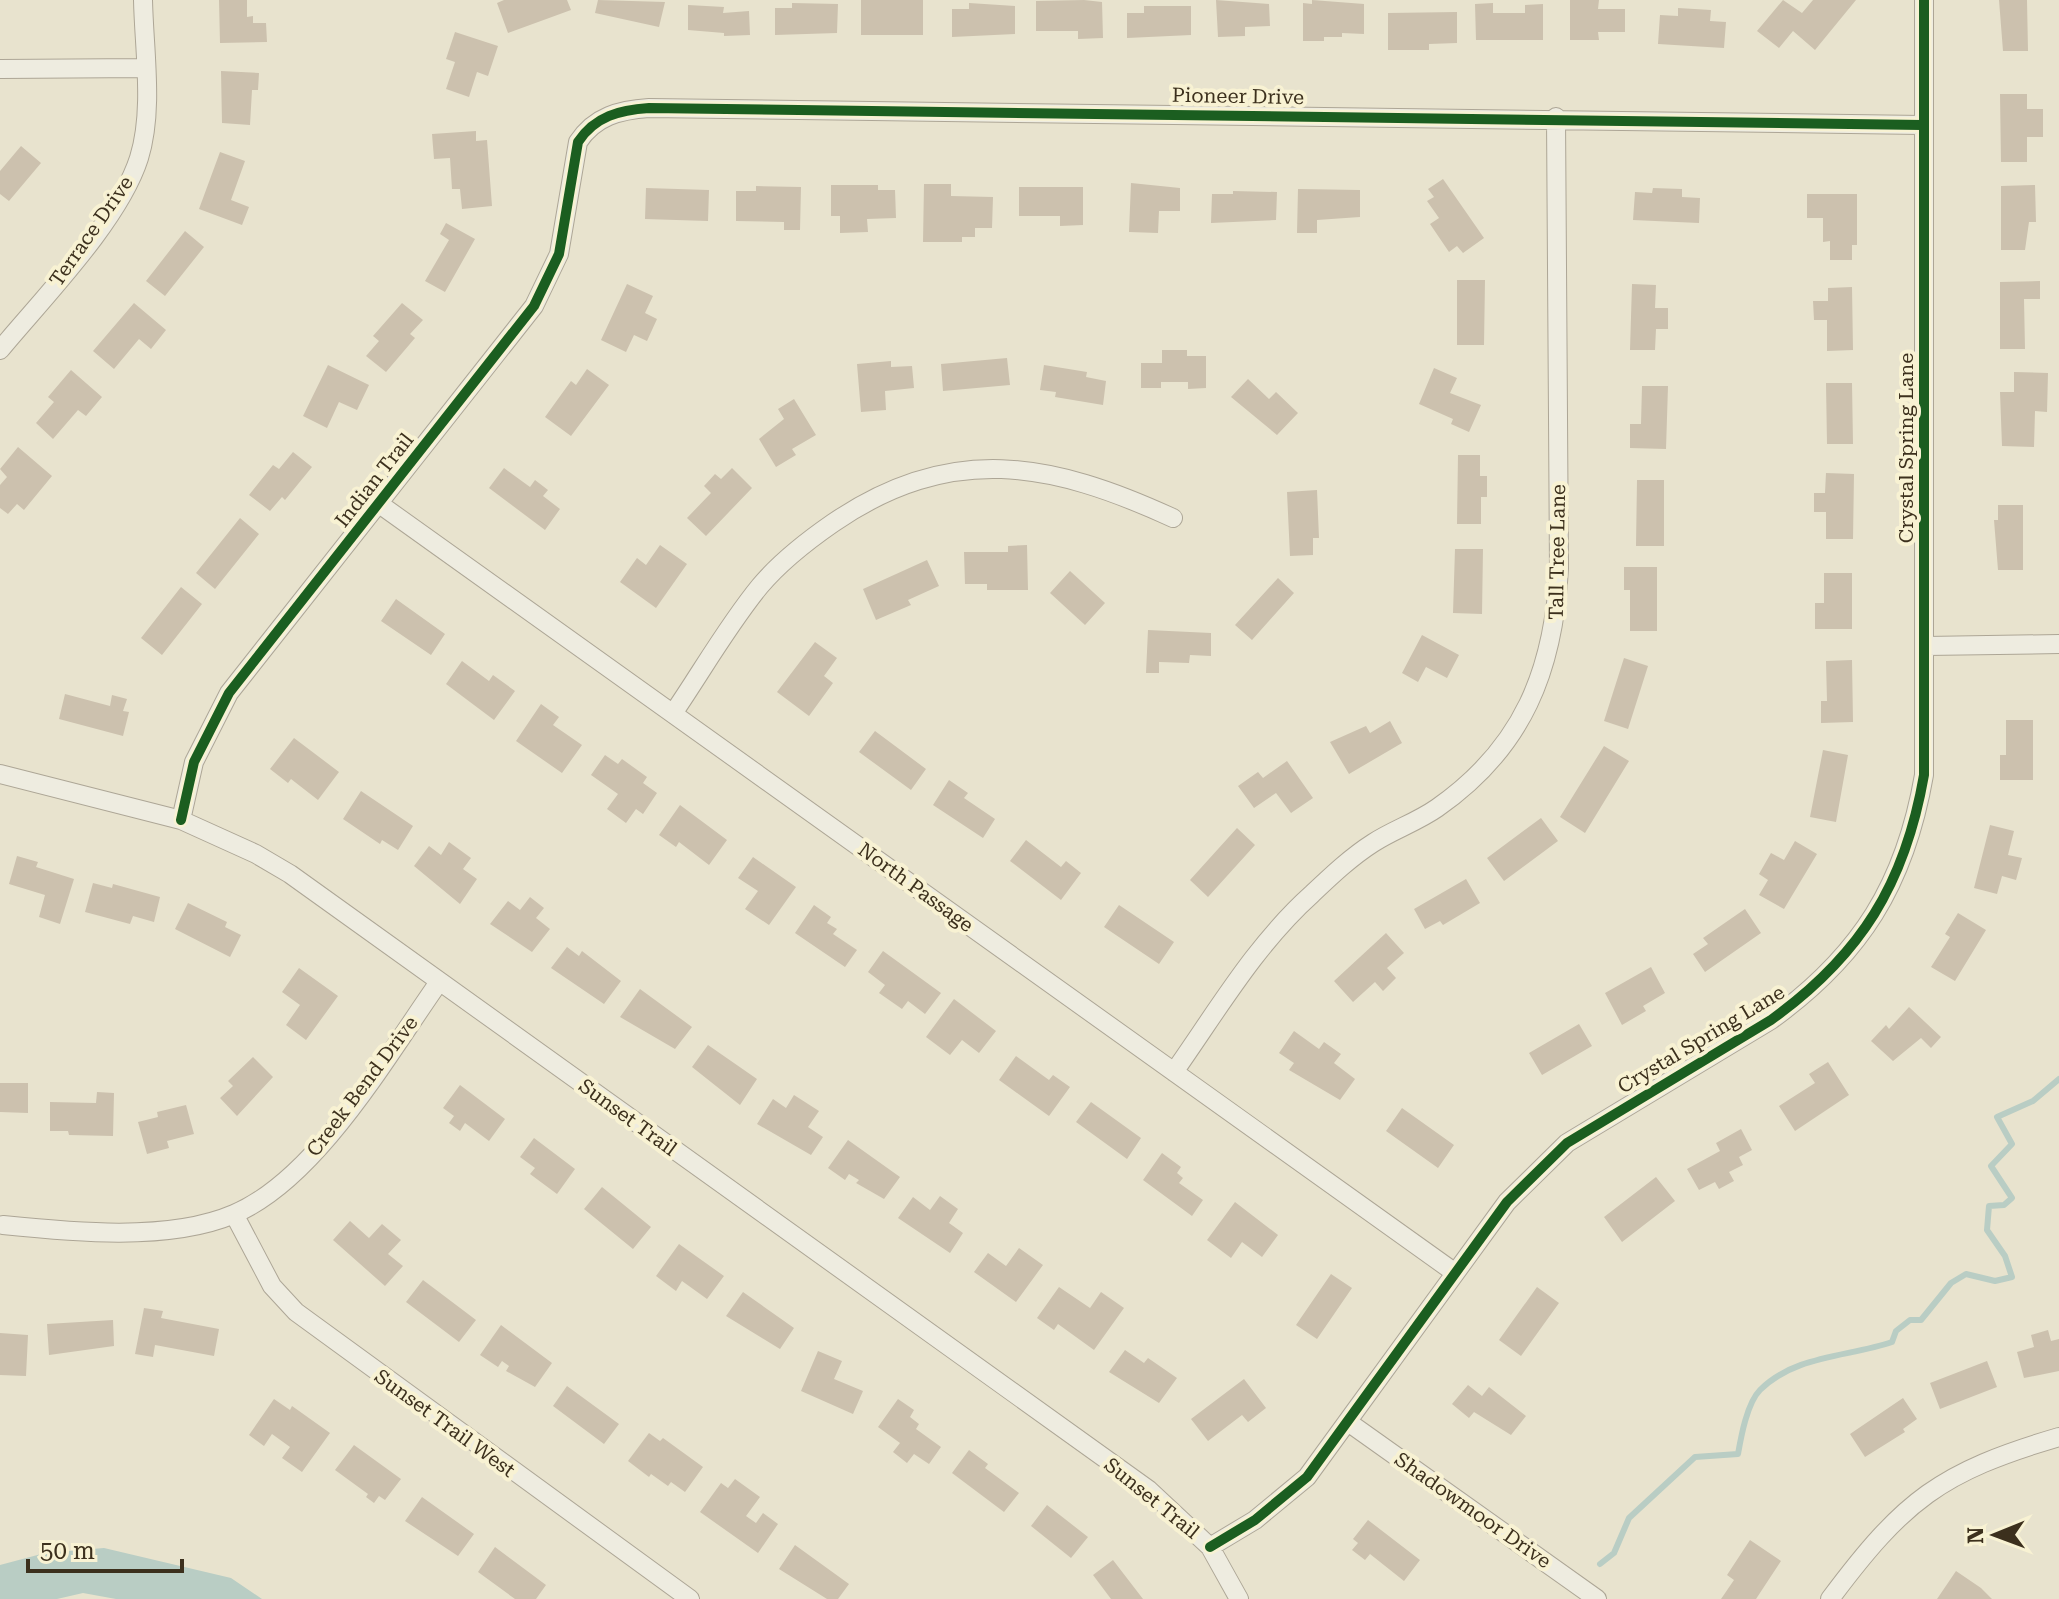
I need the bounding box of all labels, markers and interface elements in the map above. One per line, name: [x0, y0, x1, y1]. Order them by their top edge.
street label: Pioneer Drive: [1172, 83, 1304, 109]
street label: Terrace Drive: [44, 171, 138, 291]
street label: Crystal Spring Lane: [1894, 353, 1918, 543]
street label: Indian Trail: [330, 428, 418, 532]
street label: Tall Tree Lane: [1544, 484, 1570, 620]
street label: North Passage: [854, 837, 978, 937]
street label: Crystal Spring Lane: [1613, 980, 1789, 1098]
street label: Creek Bend Drive: [301, 1011, 423, 1161]
street label: Sunset Trail: [574, 1073, 682, 1161]
street label: Sunset Trail West: [370, 1364, 520, 1482]
street label: Shadowmoor Drive: [1390, 1447, 1556, 1573]
street label: Sunset Trail: [1100, 1452, 1204, 1544]
north arrow: [1955, 1495, 2035, 1575]
scale bar: [28, 1523, 182, 1573]
text: N: [1963, 1527, 1988, 1544]
text: 50 m: [40, 1537, 95, 1565]

